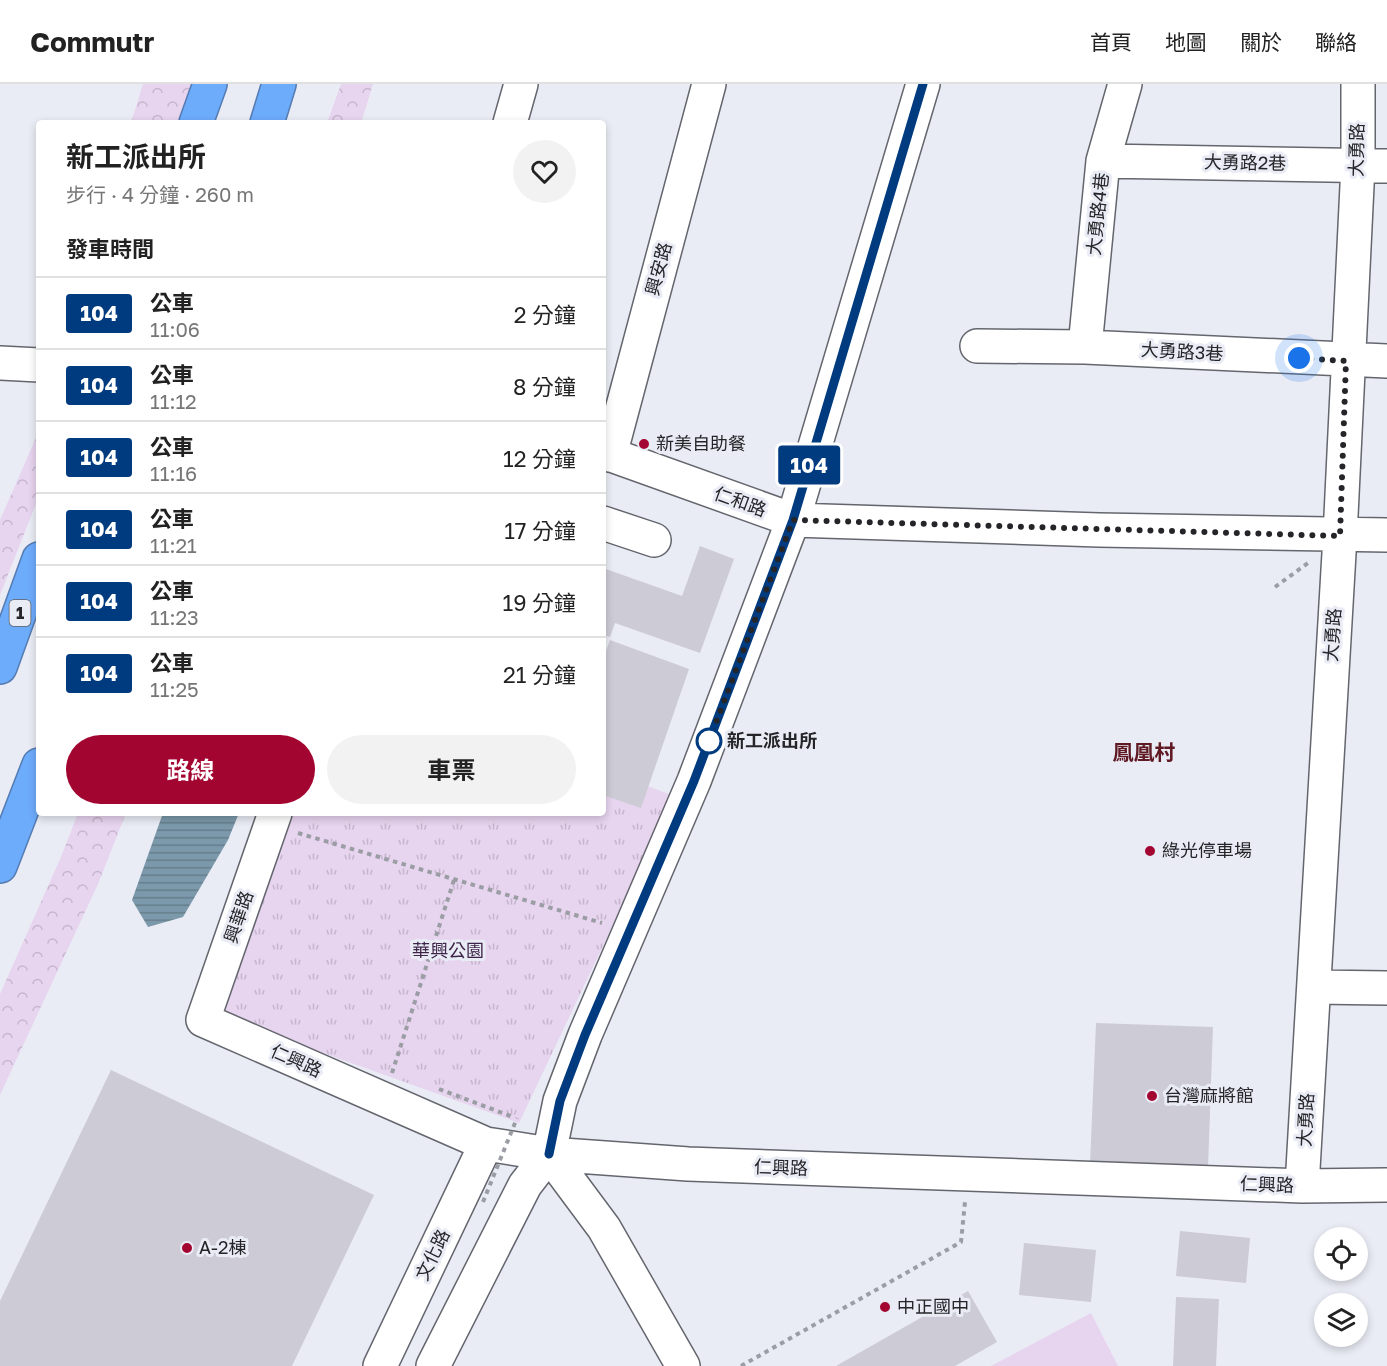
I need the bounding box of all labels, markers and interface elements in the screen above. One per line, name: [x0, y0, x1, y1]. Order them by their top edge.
text: Commutr: [30, 25, 154, 58]
text: 首頁: [1090, 29, 1132, 55]
text: 地圖: [1165, 29, 1207, 55]
text: 關於: [1240, 29, 1282, 55]
text: 聯絡: [1315, 29, 1357, 55]
street label: 大勇路: [1345, 123, 1367, 177]
text: 新工派出所: [66, 140, 206, 173]
button: heart: [513, 140, 576, 203]
street label: 大勇路2巷: [1204, 150, 1286, 174]
street label: 大勇路4巷: [1082, 171, 1112, 256]
text: 步行 · 4 分鐘 · 260 m: [66, 182, 254, 206]
text: 發車時間: [66, 235, 154, 262]
street label: 興安路: [640, 240, 676, 298]
text: 公車: [150, 289, 194, 316]
text: 104: [80, 300, 118, 326]
text: 2 分鐘: [514, 301, 576, 328]
text: 11:06: [150, 317, 200, 341]
street label: 大勇路3巷: [1140, 338, 1224, 364]
your location: [1284, 343, 1314, 373]
text: 公車: [150, 361, 194, 388]
text: 104: [80, 372, 118, 398]
text: 8 分鐘: [513, 373, 576, 400]
text: 11:12: [150, 389, 197, 413]
place label: 新美自助餐: [656, 432, 746, 454]
text: 公車: [150, 433, 194, 460]
marker: 新美自助餐: [637, 437, 651, 451]
text: 104: [80, 444, 118, 470]
text: 12 分鐘: [503, 445, 576, 472]
line badge: 104: [774, 446, 844, 484]
text: 104: [790, 452, 828, 478]
text: 11:16: [150, 461, 197, 485]
street label: 仁和路: [711, 481, 769, 521]
text: 公車: [150, 505, 194, 532]
text: 104: [80, 516, 118, 542]
text: 17 分鐘: [504, 517, 576, 544]
text: 11:21: [150, 533, 197, 557]
text: 公車: [150, 577, 194, 604]
text: 104: [80, 588, 118, 614]
text: 19 分鐘: [503, 589, 576, 616]
road number: 1: [10, 600, 31, 626]
text: 11:23: [150, 605, 199, 629]
street label: 大勇路: [1319, 607, 1345, 663]
text: 公車: [150, 649, 194, 676]
text: 104: [80, 660, 118, 686]
text: 21 分鐘: [503, 661, 576, 688]
text: 11:25: [150, 677, 199, 701]
marker: 新工派出所: [696, 728, 722, 754]
place label: 新工派出所: [727, 729, 817, 751]
button: 路線: [66, 735, 315, 804]
button: 車票: [327, 735, 576, 804]
district label: 鳳凰村: [1113, 739, 1176, 765]
place label: 綠光停車場: [1162, 839, 1252, 861]
marker: 綠光停車場: [1143, 844, 1157, 858]
street label: 興華路: [219, 888, 257, 946]
park label: 華興公園: [412, 939, 484, 961]
street label: 仁興路: [267, 1039, 326, 1081]
place label: 台灣麻將館: [1164, 1084, 1254, 1106]
marker: 台灣麻將館: [1145, 1089, 1159, 1103]
street label: 大勇路: [1293, 1092, 1317, 1147]
street label: 仁興路: [754, 1155, 808, 1179]
street label: 仁興路: [1240, 1172, 1294, 1196]
street label: 文化路: [410, 1225, 454, 1284]
map controls: [1314, 1227, 1368, 1347]
button: locate: [1314, 1227, 1368, 1281]
place label: A-2棟: [199, 1236, 246, 1258]
marker: A-2棟: [180, 1241, 194, 1255]
button: layers: [1314, 1293, 1368, 1347]
place label: 中正國中: [897, 1295, 969, 1317]
marker: 中正國中: [878, 1300, 892, 1314]

